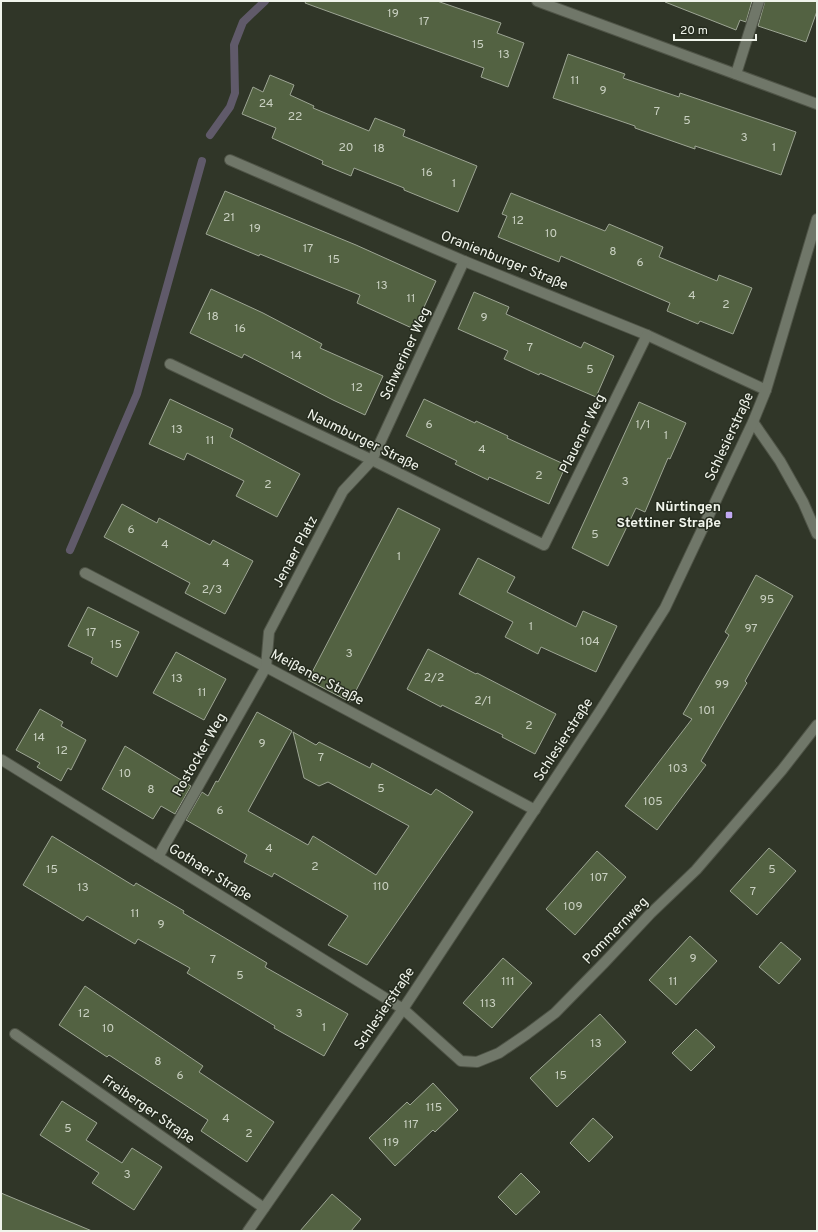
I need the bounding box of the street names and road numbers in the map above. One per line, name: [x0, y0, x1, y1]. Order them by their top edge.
street label: Oranienburger Straße: [438, 228, 570, 294]
street label: Schweriner Weg: [377, 305, 435, 403]
street label: Schlesierstraße: [702, 390, 758, 484]
street label: Plauener Weg: [556, 391, 610, 477]
street label: Naumburger Straße: [304, 406, 422, 476]
street label: Jenaer Platz: [270, 513, 322, 591]
street label: Meißener Straße: [268, 646, 366, 710]
street label: Schlesierstraße: [531, 695, 597, 785]
street label: Rostocker Weg: [169, 710, 231, 800]
street label: Gothaer Straße: [165, 841, 255, 905]
street label: Pommernweg: [580, 894, 652, 968]
street label: Schlesierstraße: [351, 964, 419, 1054]
street label: Freiberger Straße: [99, 1072, 197, 1148]

